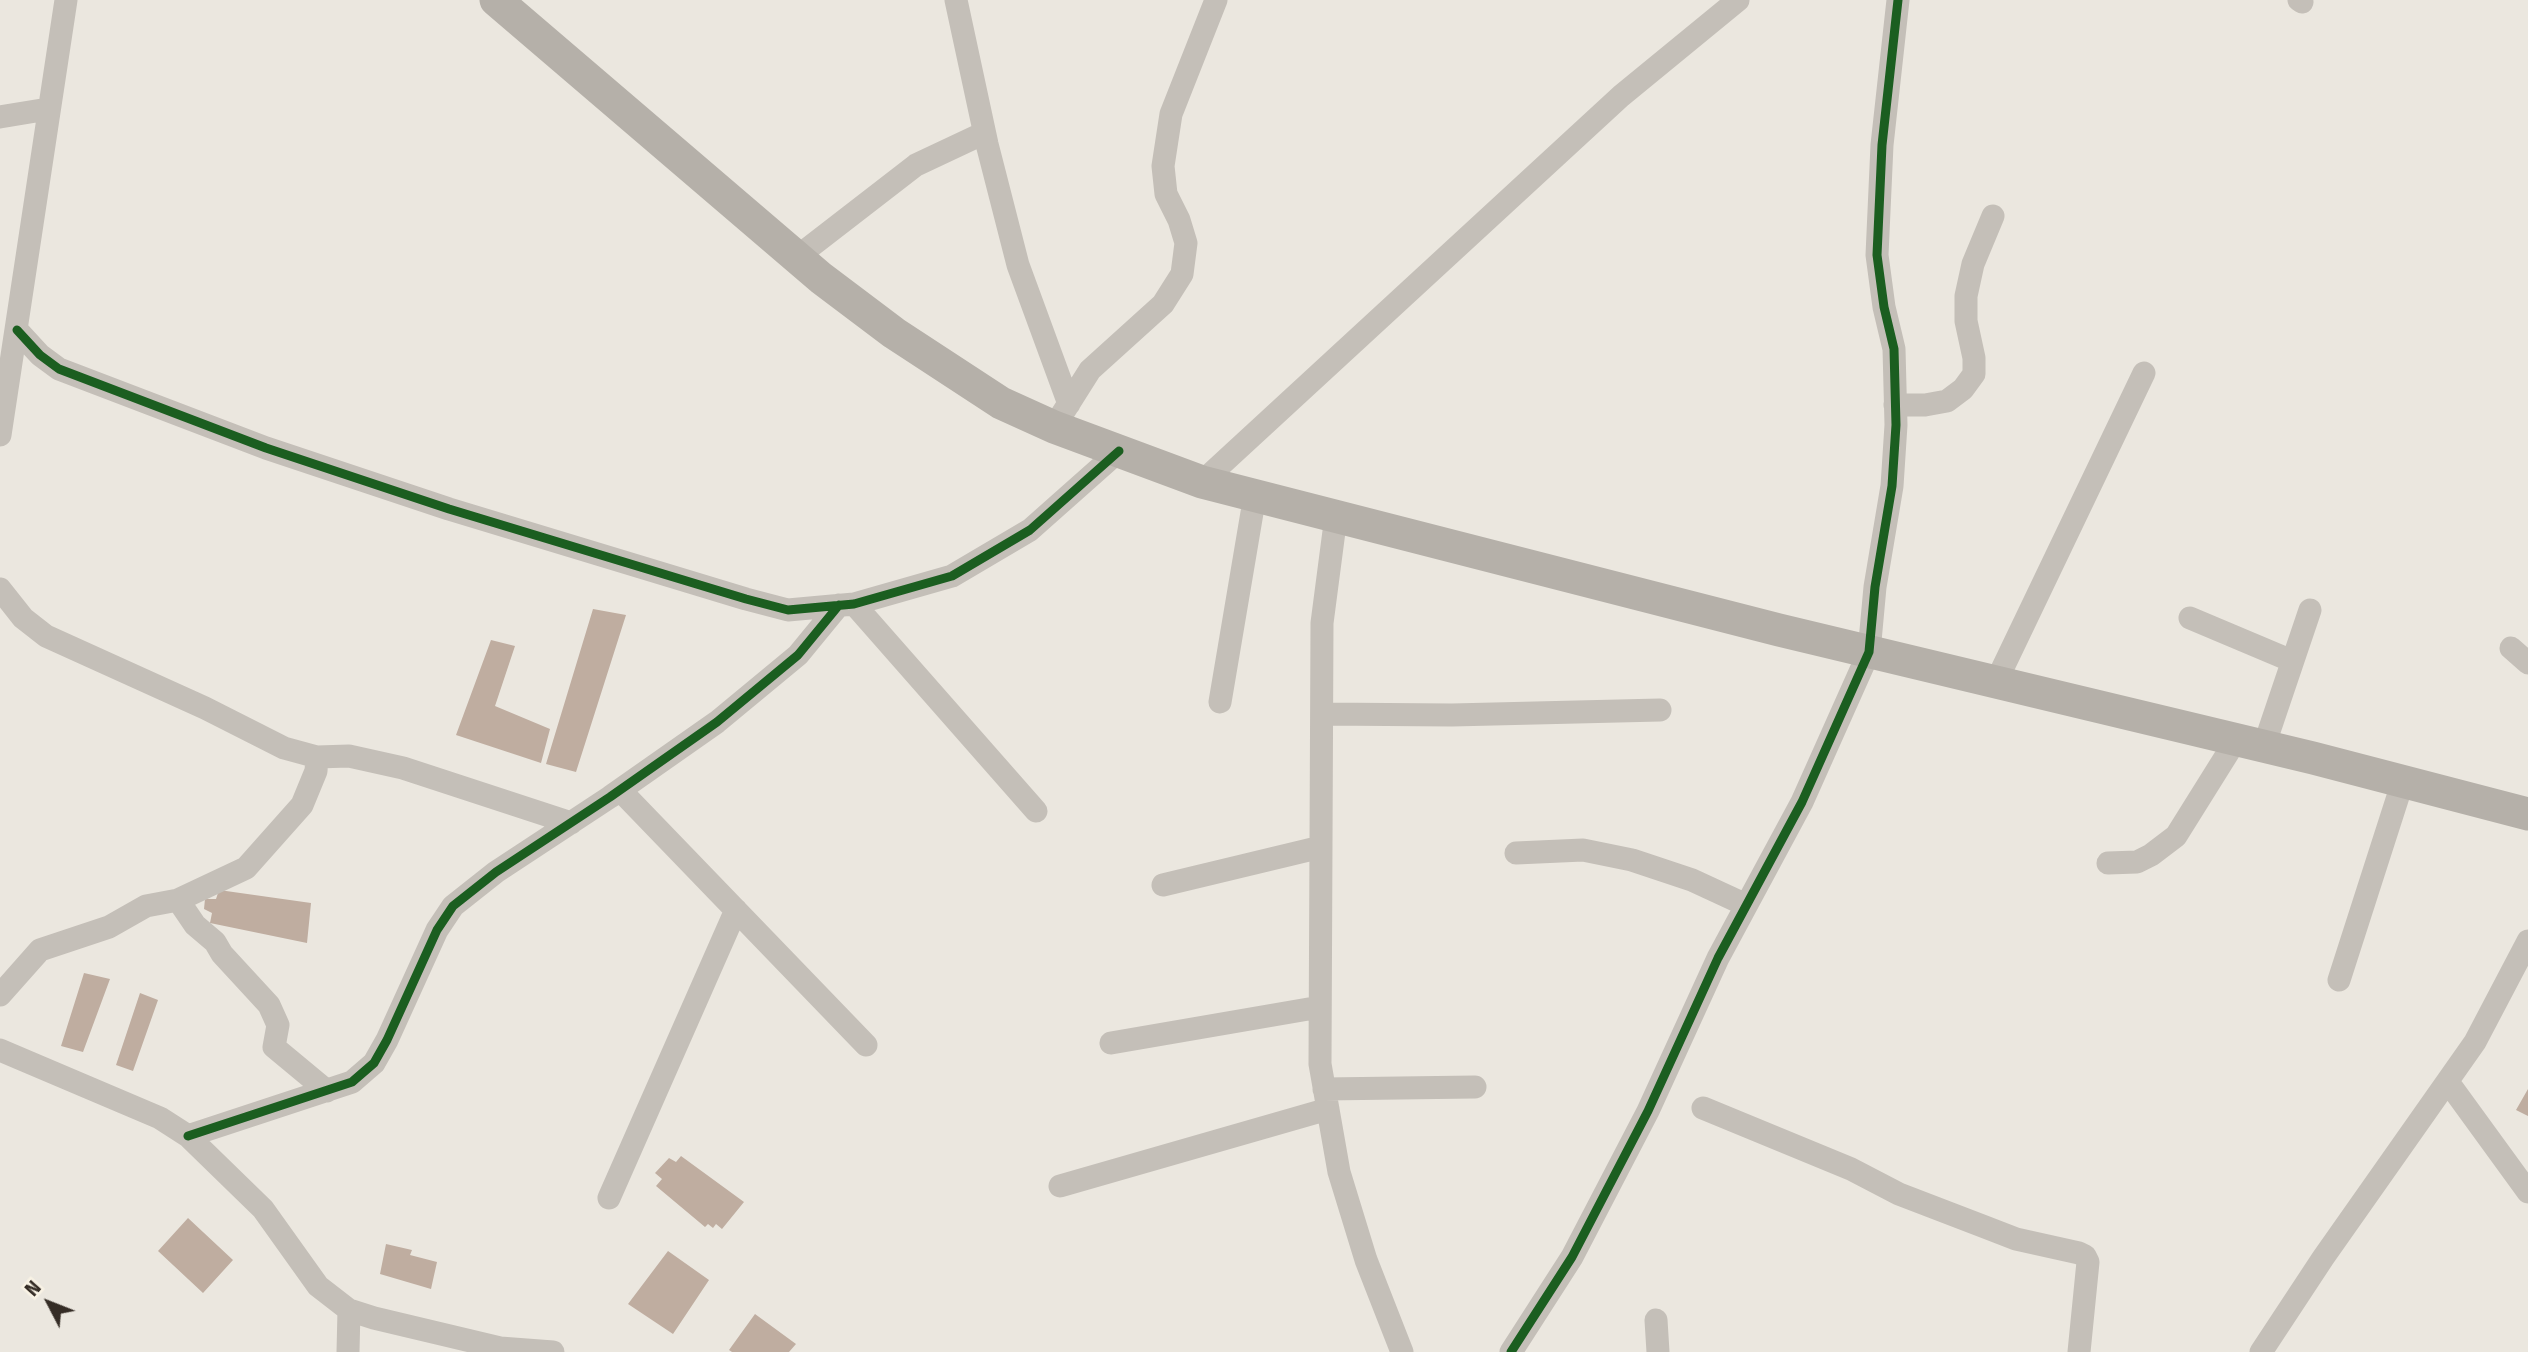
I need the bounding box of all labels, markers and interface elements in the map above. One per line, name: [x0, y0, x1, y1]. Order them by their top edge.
north arrow: [14, 1268, 84, 1338]
text: N: [20, 1276, 46, 1301]

